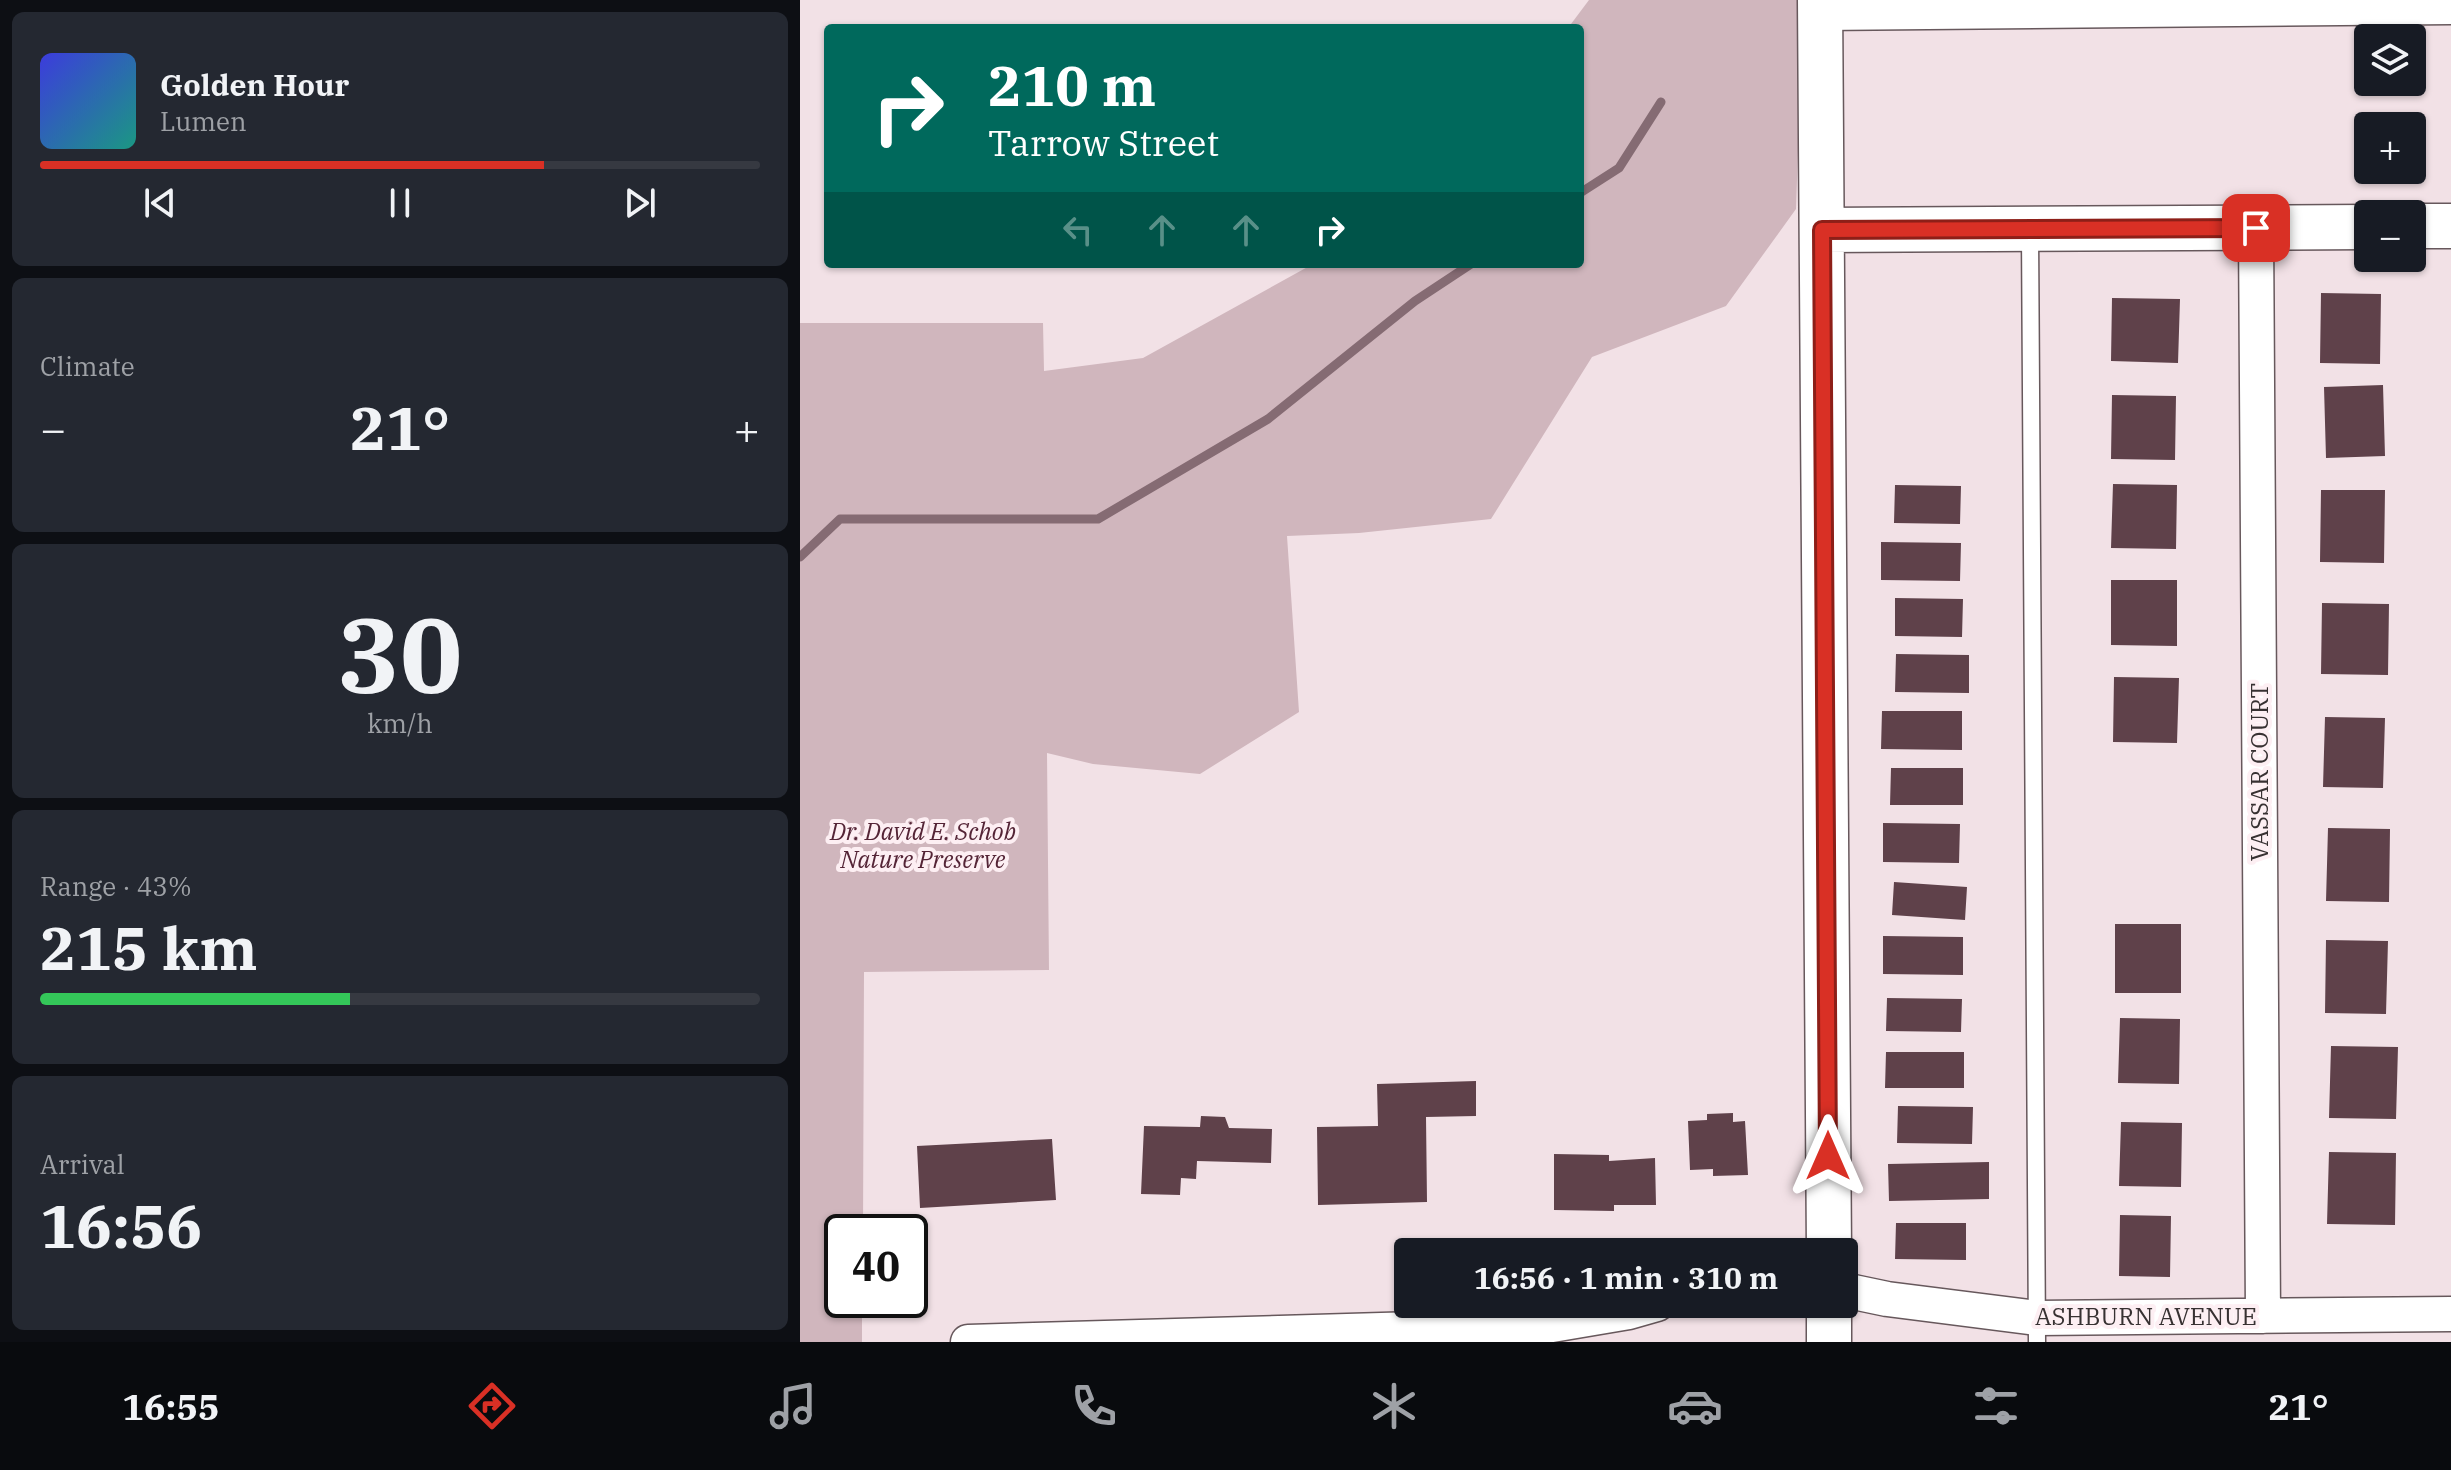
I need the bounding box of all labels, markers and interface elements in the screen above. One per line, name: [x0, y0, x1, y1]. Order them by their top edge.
map controls: [2354, 24, 2426, 272]
button: layers: [2354, 24, 2426, 96]
text: 210 m: [988, 49, 1156, 121]
icon: right: [856, 56, 960, 160]
text: Golden Hour: [160, 65, 349, 104]
text: Lumen: [160, 104, 247, 138]
button: +: [2354, 112, 2426, 184]
text: Tarrow Street: [988, 119, 1219, 166]
icon: previous: [138, 181, 182, 225]
icon: pause: [378, 181, 422, 225]
icon: next: [618, 181, 662, 225]
pin: [2222, 194, 2290, 262]
button: −: [2354, 200, 2426, 272]
icon: arrive: [2234, 206, 2278, 250]
icon: left: [1056, 208, 1100, 252]
icon: ahead: [1140, 208, 1184, 252]
icon: ahead: [1224, 208, 1268, 252]
icon: right: [1308, 208, 1352, 252]
text: Climate: [40, 349, 135, 383]
text: 21°: [350, 388, 450, 467]
text: −: [40, 400, 66, 457]
text: +: [734, 400, 760, 457]
text: 30: [338, 586, 462, 722]
street label: VASSAR COURT: [2243, 683, 2275, 861]
text: km/h: [367, 706, 433, 740]
park label: Dr. David E. Schob Nature Preserve: [829, 815, 1016, 875]
text: Range · 43%: [40, 869, 192, 903]
text: 215 km: [40, 908, 258, 987]
position arrow: [1786, 1114, 1870, 1198]
text: Arrival: [40, 1147, 125, 1181]
text: 16:56: [40, 1186, 202, 1265]
speed limit sign: 40: [824, 1214, 928, 1318]
text: 16:56 · 1 min · 310 m: [1474, 1258, 1778, 1297]
street label: ASHBURN AVENUE: [2035, 1300, 2257, 1332]
icon: directions: [464, 1378, 520, 1434]
icon: music: [765, 1378, 821, 1434]
icon: phone: [1066, 1378, 1122, 1434]
icon: climate: [1366, 1378, 1422, 1434]
icon: car: [1667, 1378, 1723, 1434]
icon: filters: [1968, 1378, 2024, 1434]
text: 16:55: [122, 1383, 220, 1430]
text: 21°: [2268, 1383, 2329, 1430]

